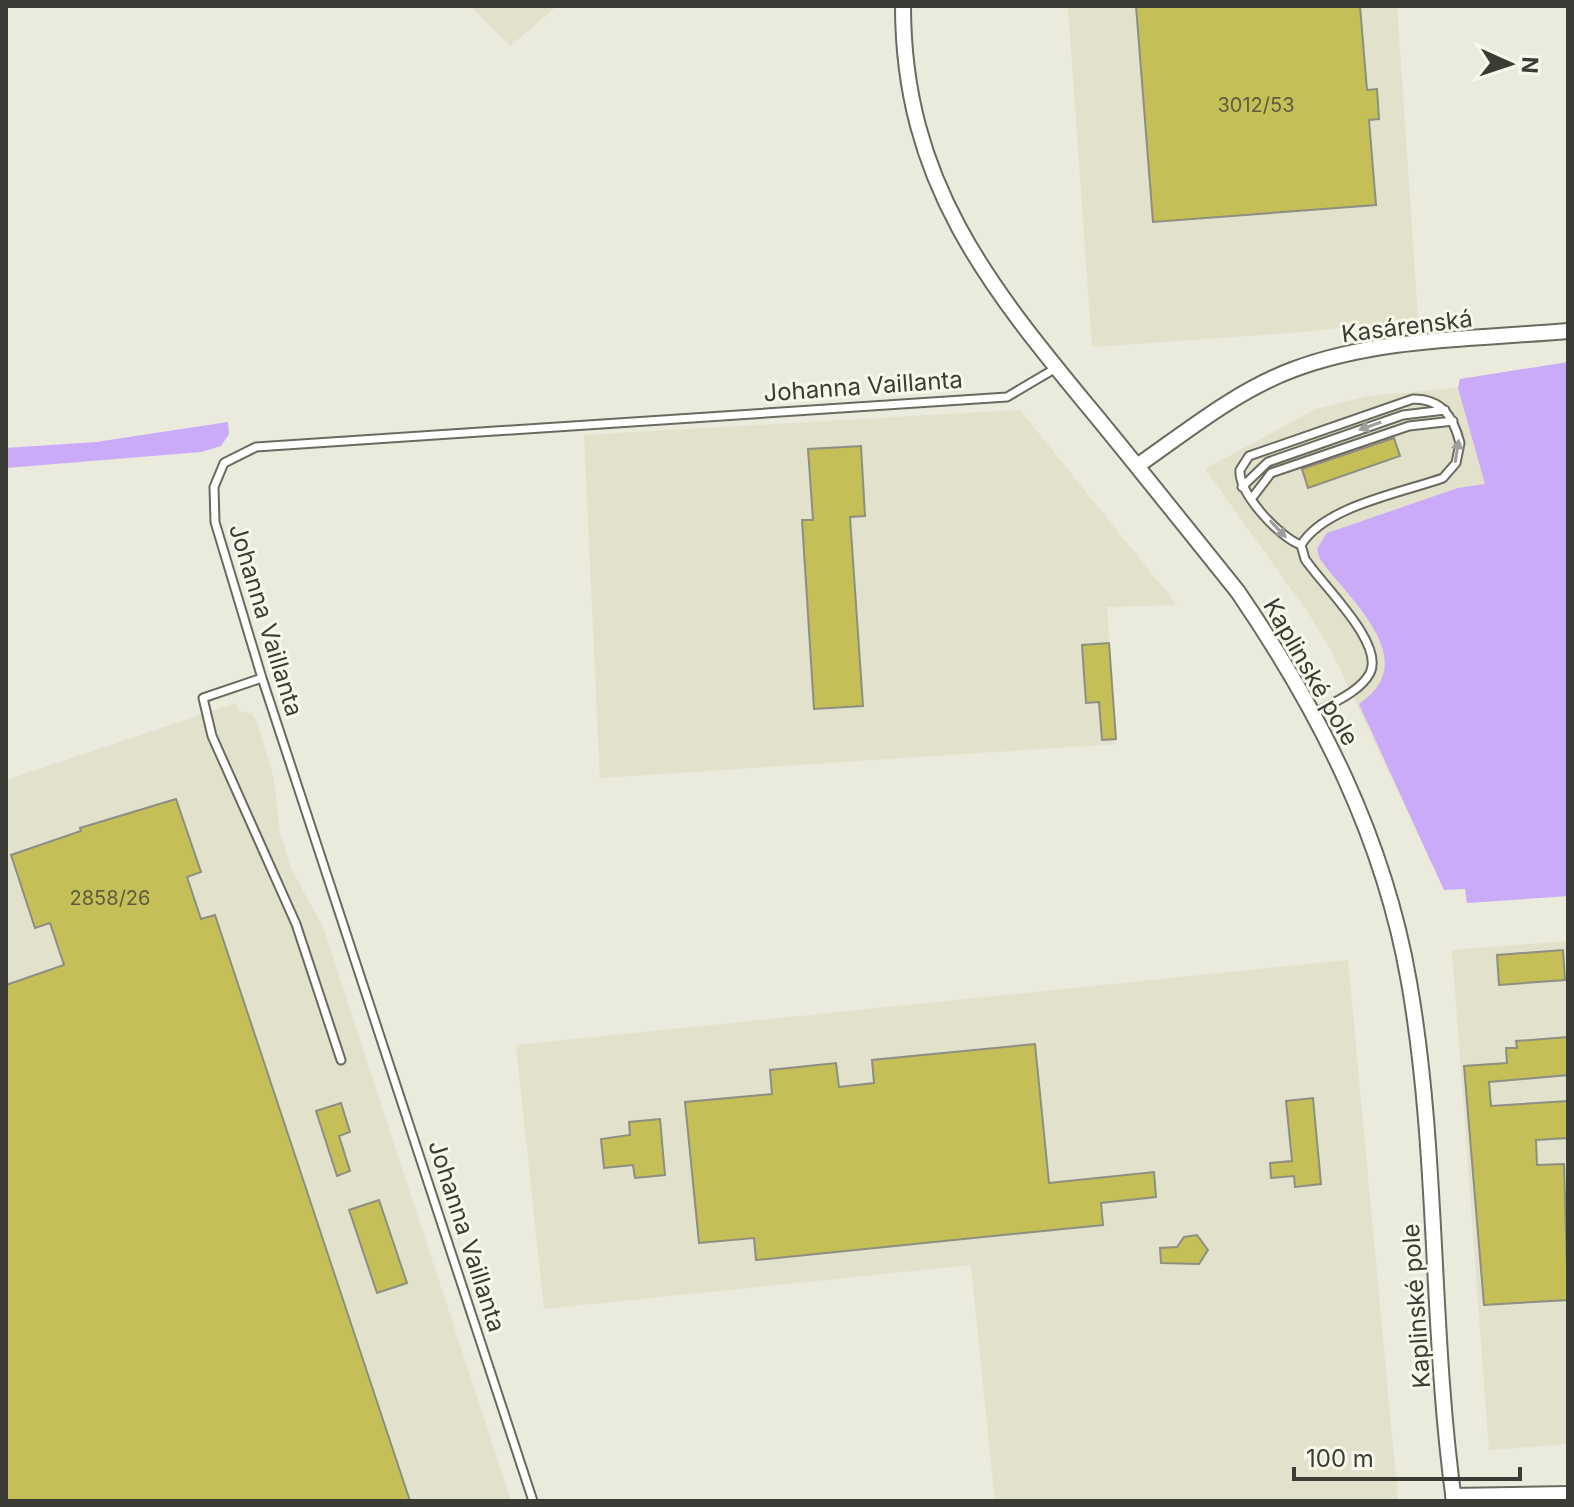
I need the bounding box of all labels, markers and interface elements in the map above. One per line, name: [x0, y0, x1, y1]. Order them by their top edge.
north arrow: [1470, 24, 1550, 104]
text: N: [1517, 56, 1543, 74]
house number: 3012/53: [1217, 93, 1295, 117]
street label: Kasárenská: [1340, 304, 1474, 348]
street label: Johanna Vaillanta: [762, 365, 964, 407]
one-way arrow: [1358, 420, 1382, 433]
one-way arrow: [1451, 439, 1464, 464]
one-way arrow: [1269, 519, 1287, 538]
street label: Johanna Vaillanta: [223, 520, 309, 720]
street label: Kaplinské pole: [1257, 593, 1365, 751]
house number: 2858/26: [70, 886, 150, 910]
street label: Johanna Vaillanta: [422, 1137, 512, 1335]
street label: Kaplinské pole: [1396, 1223, 1436, 1389]
scale bar: [1294, 1431, 1520, 1481]
text: 100 m: [1306, 1444, 1374, 1473]

